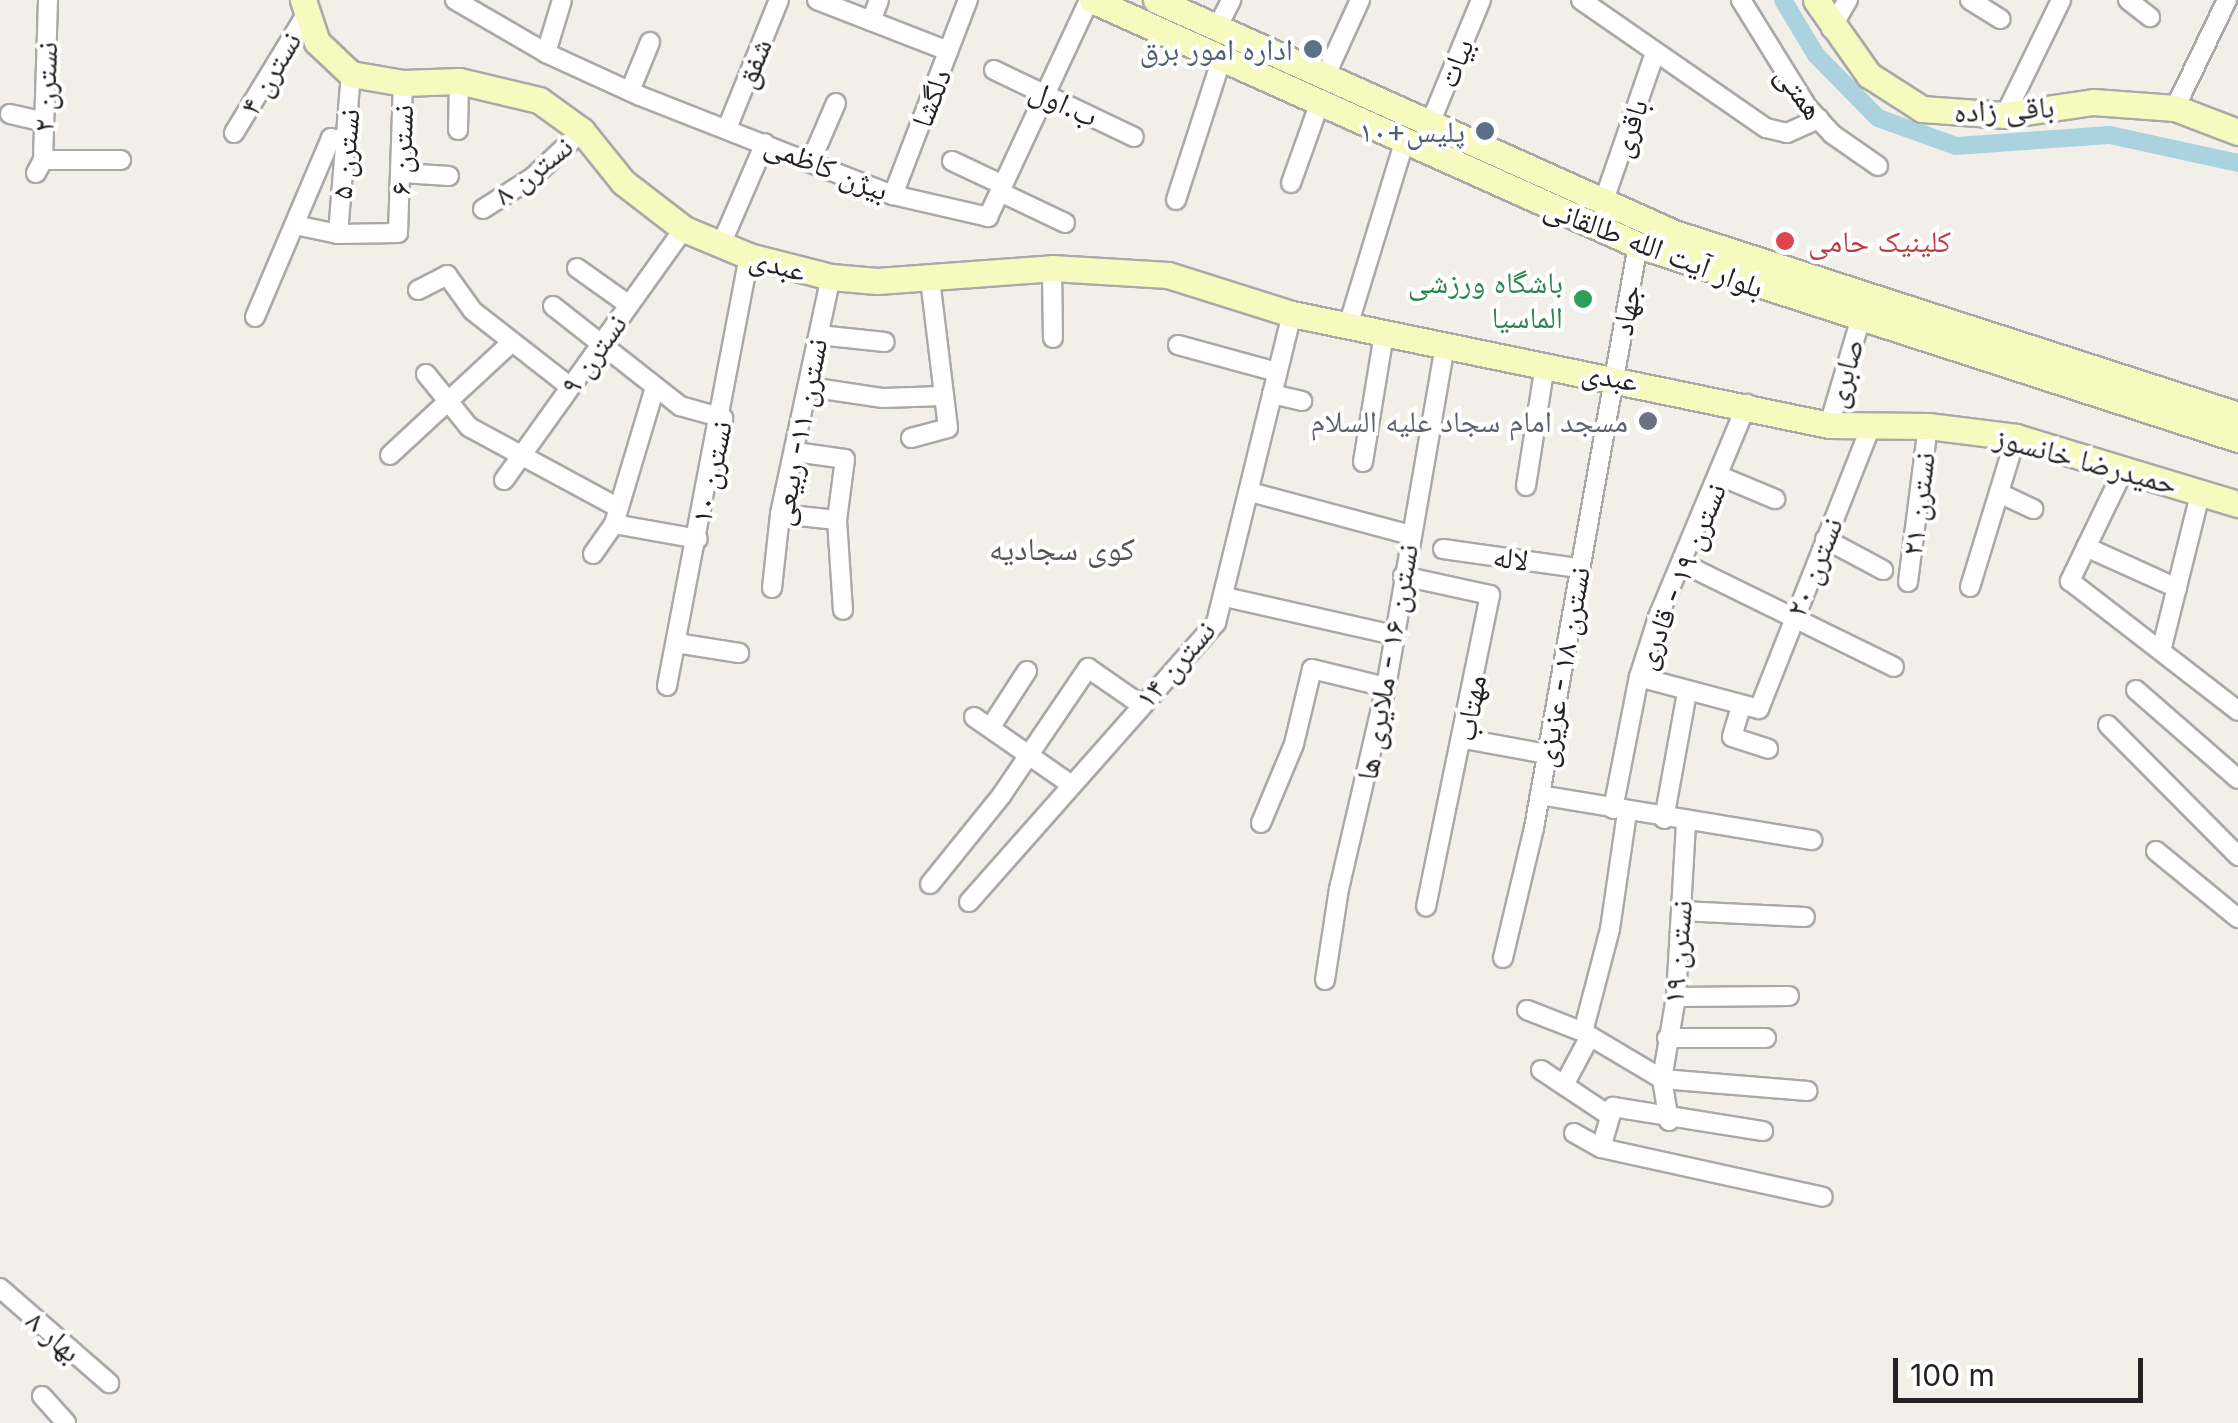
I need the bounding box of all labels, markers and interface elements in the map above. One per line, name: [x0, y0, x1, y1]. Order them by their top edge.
street label: نسترن ۴: [231, 25, 309, 121]
place label: اداره امور برق: [1139, 31, 1293, 67]
street label: شفق: [727, 33, 779, 93]
street label: بیات: [1429, 33, 1481, 93]
marker: اداره امور برق: [1302, 38, 1324, 60]
street label: نسترن ۲: [25, 41, 65, 133]
street label: همتی: [1768, 58, 1832, 126]
street label: دلگشا: [903, 64, 959, 132]
street label: ب.اول: [1024, 72, 1104, 134]
street label: باقی زاده: [1953, 88, 2055, 130]
street label: باقری: [1602, 94, 1656, 162]
street label: نسترن ۶: [381, 104, 421, 196]
street label: نسترن ۵: [323, 107, 367, 201]
place label: پلیس+۱۰: [1359, 113, 1465, 149]
marker: پلیس+۱۰: [1474, 120, 1496, 142]
street label: بیژن کاظمی: [760, 126, 894, 208]
street label: نسترن ۸: [486, 128, 580, 212]
street label: بلوار آیت الله طالقانی: [1539, 189, 1769, 305]
place label: کلینیک حامی: [1808, 223, 1951, 259]
marker: کلینیک حامی: [1772, 228, 1798, 254]
street label: عبدی: [746, 239, 810, 289]
place label: باشگاه ورزشی الماسیا: [1408, 264, 1563, 334]
street label: جهاد: [1604, 282, 1648, 338]
marker: باشگاه ورزشی الماسیا: [1572, 288, 1594, 310]
street label: نسترن ۹: [552, 307, 634, 401]
street label: صابری: [1817, 334, 1871, 412]
street label: نسترن ۱۱- ربیعی: [763, 335, 835, 529]
street label: عبدی: [1579, 353, 1641, 399]
place label: مسجد امام سجاد علیه السلام: [1310, 403, 1628, 439]
marker: مسجد امام سجاد علیه السلام: [1637, 410, 1659, 432]
street label: نسترن ۱۰: [683, 417, 739, 527]
street label: حمیدرضا خانسوز: [1990, 418, 2182, 502]
street label: نسترن ۲۱: [1894, 450, 1942, 558]
street label: نسترن ۱۹ - قادری: [1626, 478, 1734, 674]
street label: نسترن ۲۰: [1778, 512, 1850, 622]
district label: کوی سجادیه: [989, 530, 1135, 568]
street label: لاله: [1491, 538, 1531, 578]
street label: نسترن ۱۶ - ملایری ها: [1349, 541, 1425, 783]
street label: نسترن ۱۸ - عزیزی: [1527, 564, 1597, 770]
street label: نسترن ۱۴: [1127, 613, 1223, 715]
street label: مهتاب: [1446, 672, 1494, 744]
street label: نسترن ۱۹: [1655, 899, 1699, 1005]
street label: بهار ۸: [19, 1302, 89, 1370]
scale bar: [1898, 1338, 2148, 1400]
text: 100 m: [1910, 1357, 1995, 1393]

